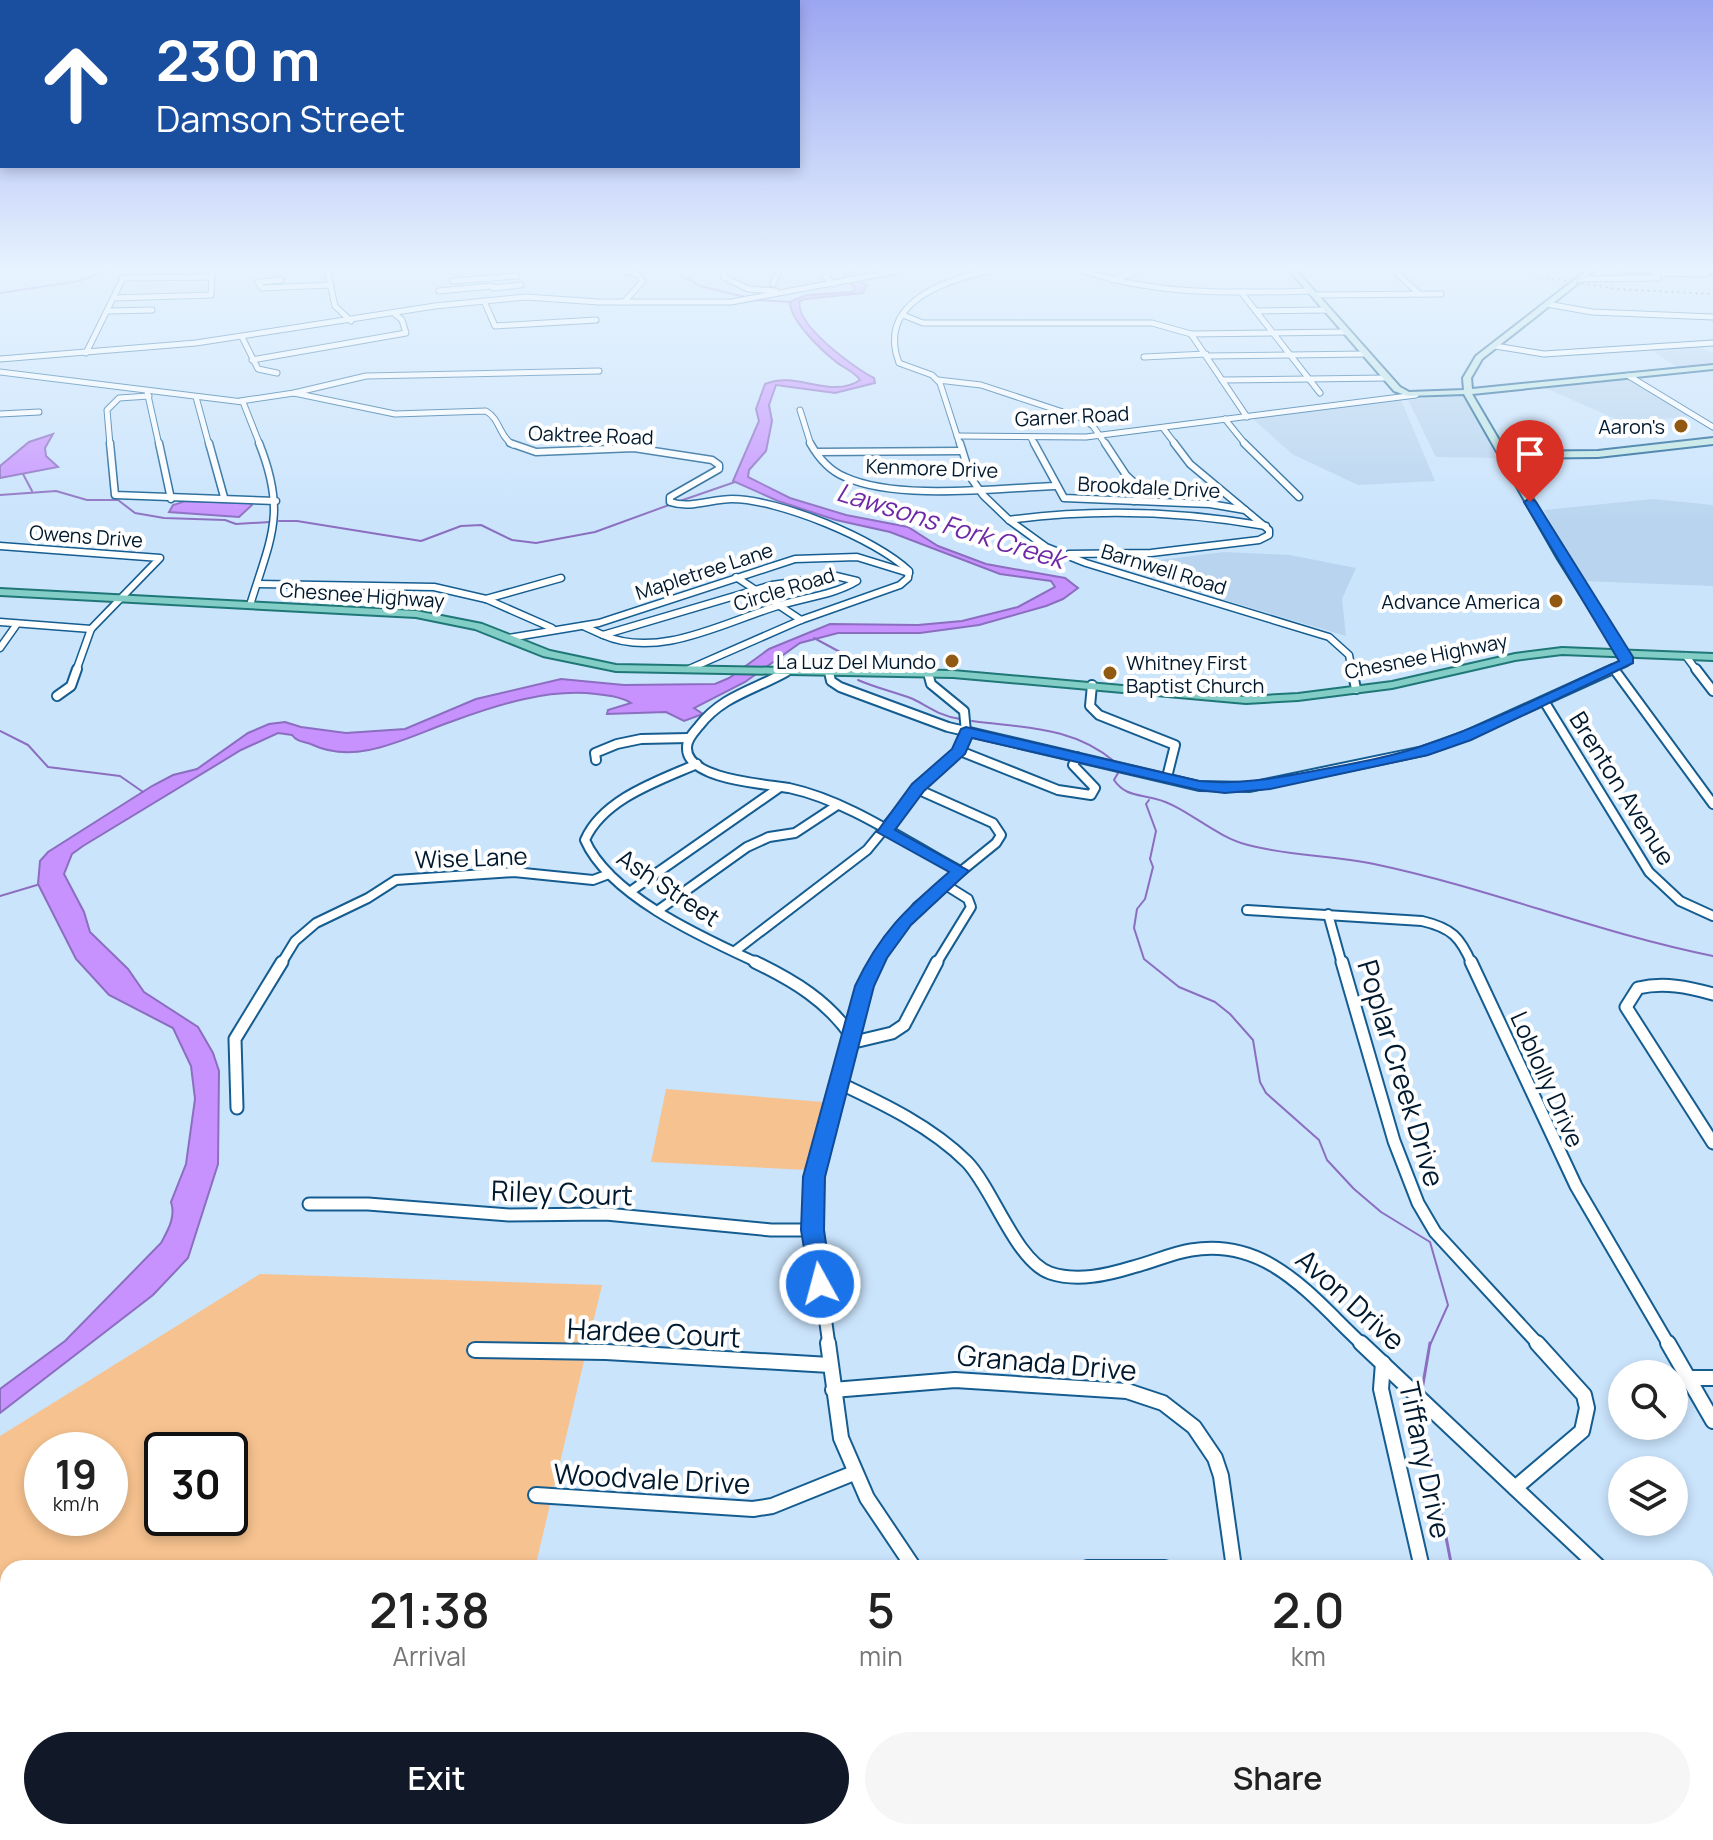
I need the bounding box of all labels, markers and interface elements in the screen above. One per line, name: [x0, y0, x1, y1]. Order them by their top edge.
text: 230 m: [156, 21, 320, 98]
icon: ahead: [24, 32, 128, 136]
text: Damson Street: [156, 94, 405, 143]
street label: Garner Road: [1014, 400, 1130, 432]
place label: Aaron's: [1598, 413, 1665, 440]
marker: Aaron's: [1672, 417, 1690, 435]
street label: Oaktree Road: [528, 419, 654, 451]
pin: [1496, 420, 1564, 502]
icon: arrive: [1508, 432, 1552, 476]
street label: Kenmore Drive: [865, 452, 999, 484]
street label: Brookdale Drive: [1077, 470, 1221, 504]
water label: Lawsons Fork Creek: [833, 473, 1073, 578]
street label: Owens Drive: [28, 519, 144, 553]
street label: Mapletree Lane: [632, 536, 776, 606]
street label: Barnwell Road: [1098, 537, 1230, 601]
street label: Circle Road: [730, 561, 838, 617]
street label: Chesnee Highway: [279, 576, 446, 614]
place label: Advance America: [1381, 588, 1540, 615]
marker: Advance America: [1547, 592, 1565, 610]
street label: Chesnee Highway: [1342, 627, 1510, 685]
place label: La Luz Del Mundo: [776, 648, 936, 675]
place label: Whitney First Baptist Church: [1126, 649, 1264, 699]
marker: La Luz Del Mundo: [943, 652, 961, 670]
marker: Whitney First Baptist Church: [1101, 664, 1119, 682]
street label: Brenton Avenue: [1562, 705, 1684, 871]
street label: Wise Lane: [414, 839, 528, 875]
street label: Ash Street: [611, 841, 727, 933]
street label: Poplar Creek Drive: [1349, 955, 1455, 1191]
street label: Loblolly Drive: [1503, 1006, 1593, 1152]
street label: Riley Court: [491, 1171, 633, 1213]
street label: Avon Drive: [1288, 1240, 1414, 1358]
position arrow: [778, 1242, 862, 1326]
street label: Hardee Court: [566, 1308, 742, 1356]
street label: Granada Drive: [956, 1335, 1138, 1389]
map controls: [1608, 1360, 1688, 1536]
button: search: [1608, 1360, 1688, 1440]
street label: Tiffany Drive: [1391, 1378, 1461, 1542]
speed limit sign: 30: [144, 1432, 248, 1536]
text: 19: [55, 1446, 97, 1501]
street label: Woodvale Drive: [553, 1454, 751, 1502]
button: layers: [1608, 1456, 1688, 1536]
text: km/h: [53, 1490, 99, 1517]
text: 21:38: [369, 1577, 490, 1642]
text: 5: [867, 1577, 895, 1642]
text: 2.0: [1272, 1577, 1345, 1642]
text: Arrival: [392, 1638, 467, 1674]
text: min: [859, 1638, 903, 1674]
text: km: [1291, 1638, 1326, 1674]
button: Exit: [24, 1732, 849, 1824]
button: Share: [865, 1732, 1690, 1824]

